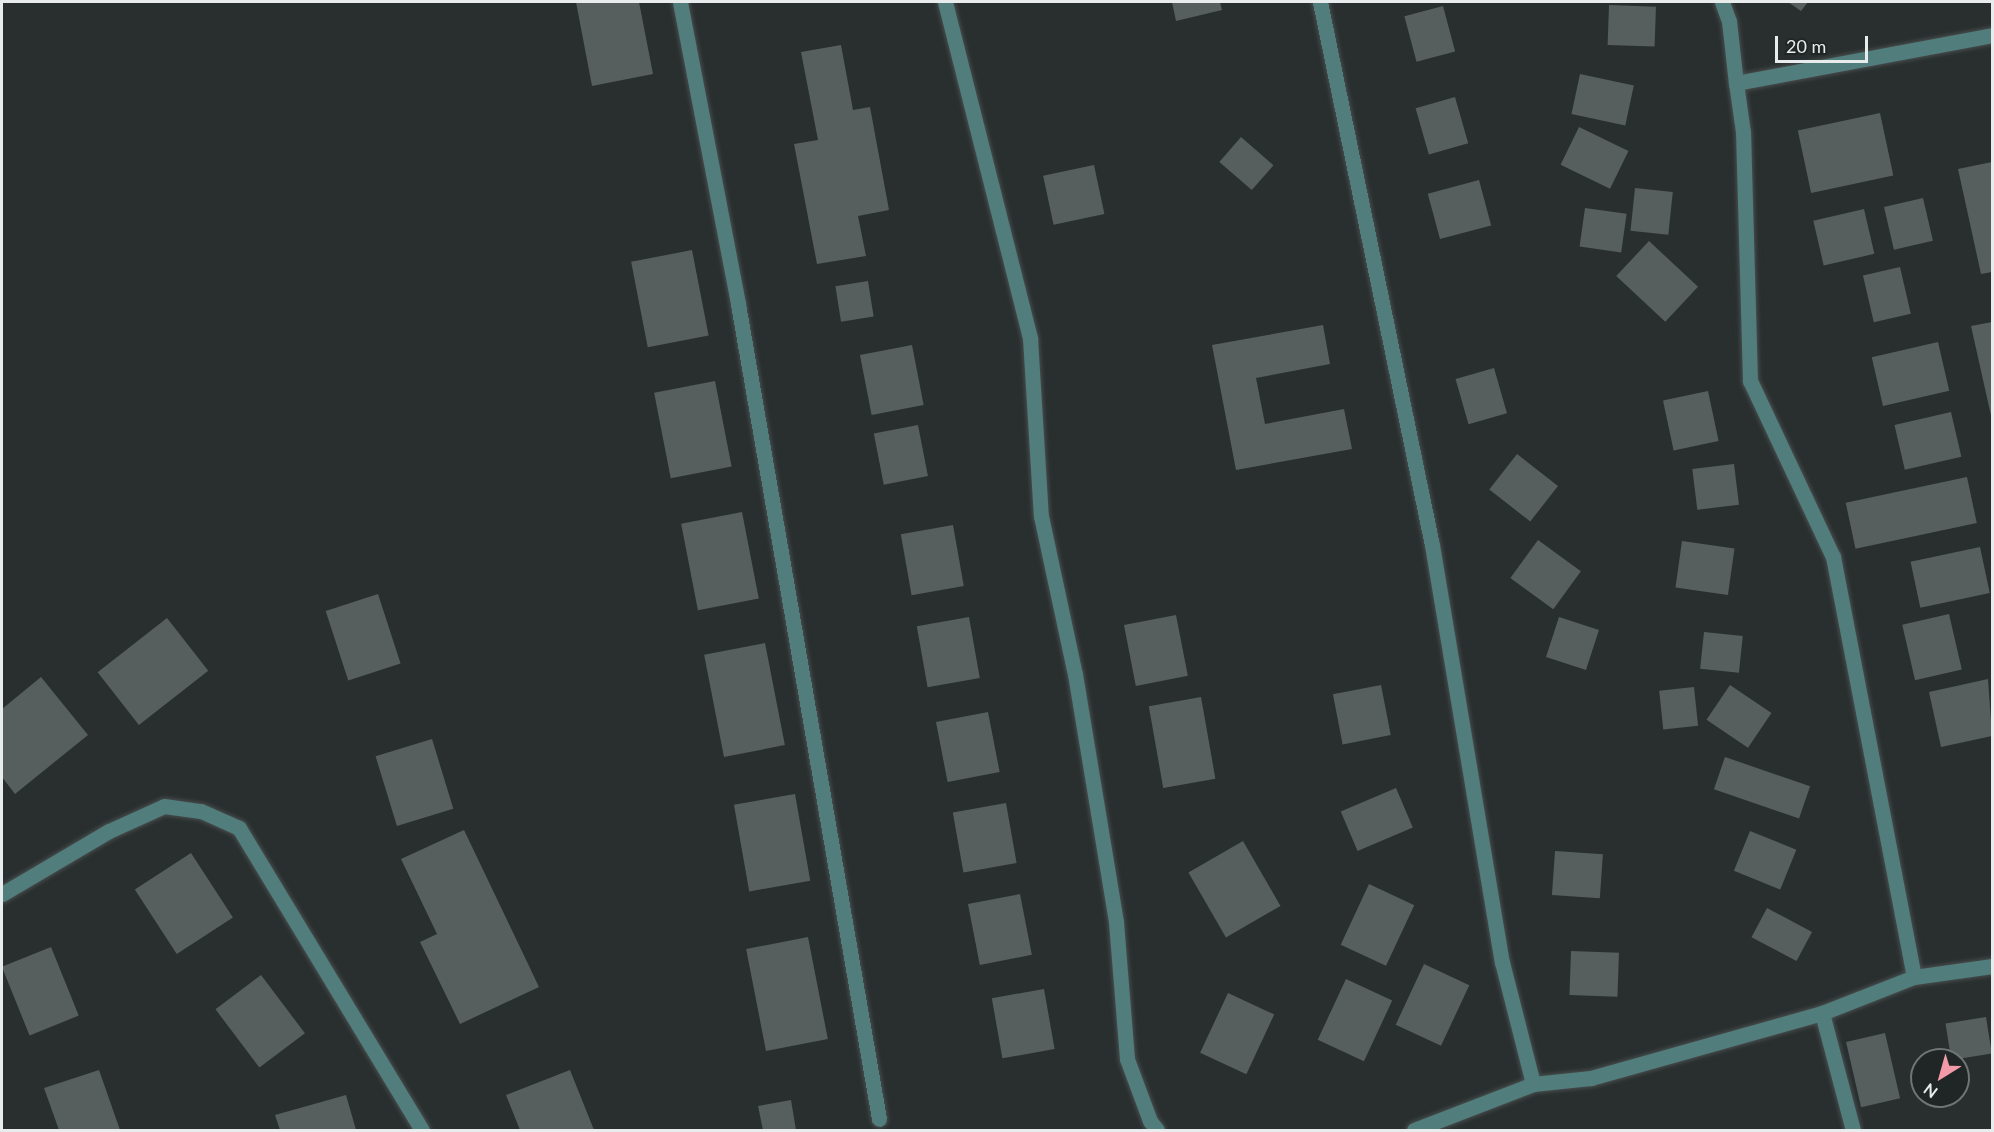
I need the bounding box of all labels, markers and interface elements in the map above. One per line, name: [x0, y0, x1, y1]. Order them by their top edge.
scale bar: [1778, 24, 1871, 62]
text: 20 m: [1786, 35, 1826, 57]
north arrow: [1910, 1048, 1970, 1108]
text: N: [1919, 1080, 1941, 1102]

